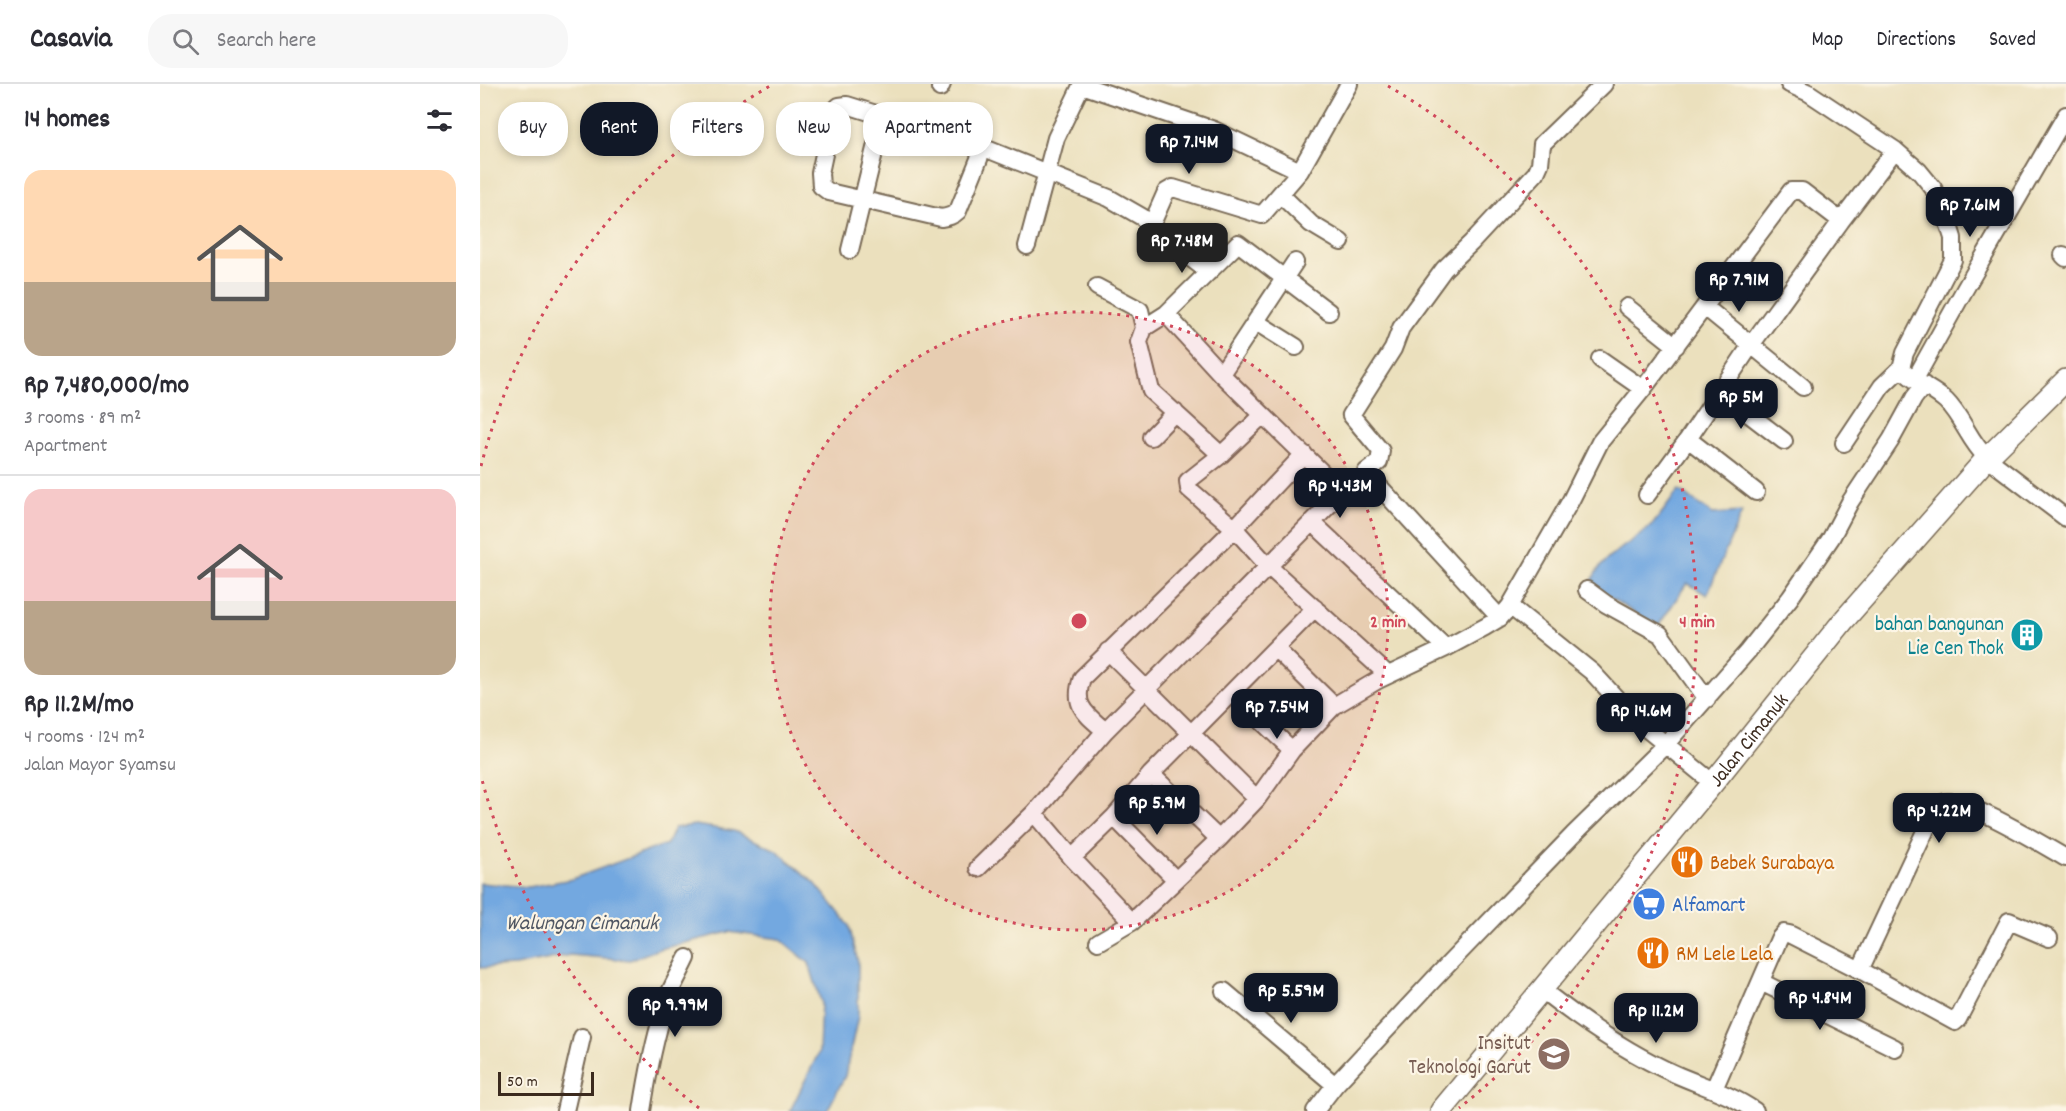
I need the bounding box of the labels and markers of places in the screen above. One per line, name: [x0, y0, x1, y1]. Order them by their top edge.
pin: Rp 7.14M: [1127, 124, 1251, 175]
pin: Rp 7.61M: [1908, 187, 2032, 238]
pin: Rp 7.48M: [1120, 223, 1244, 274]
pin: Rp 7.91M: [1677, 262, 1801, 313]
pin: Rp 5M: [1699, 379, 1783, 430]
pin: Rp 4.43M: [1278, 468, 1402, 519]
centre of rings: [1069, 611, 1089, 631]
place label: bahan bangunan Lie Cen Thok: [1875, 611, 2004, 665]
building icon: bahan bangunan Lie Cen Thok: [2009, 617, 2045, 653]
pin: Rp 7.54M: [1215, 689, 1339, 740]
pin: Rp 14.6M: [1579, 693, 1703, 744]
pin: Rp 5.9M: [1102, 785, 1212, 836]
pin: Rp 4.22M: [1877, 793, 2001, 844]
restaurant icon: Bebek Surabaya: [1669, 844, 1705, 880]
place label: Bebek Surabaya: [1710, 850, 1835, 880]
supermarket icon: Alfamart: [1631, 886, 1667, 922]
place label: Alfamart: [1672, 892, 1746, 922]
restaurant icon: RM Lele Lela: [1635, 935, 1671, 971]
place label: RM Lele Lela: [1676, 941, 1774, 971]
pin: Rp 5.59M: [1229, 973, 1353, 1024]
pin: Rp 4.84M: [1758, 980, 1882, 1031]
pin: Rp 9.99M: [613, 987, 737, 1038]
pin: Rp 11.2M: [1594, 993, 1718, 1044]
place label: Insitut Teknologi Garut: [1408, 1030, 1531, 1084]
school or university icon: Insitut Teknologi Garut: [1536, 1036, 1572, 1072]

